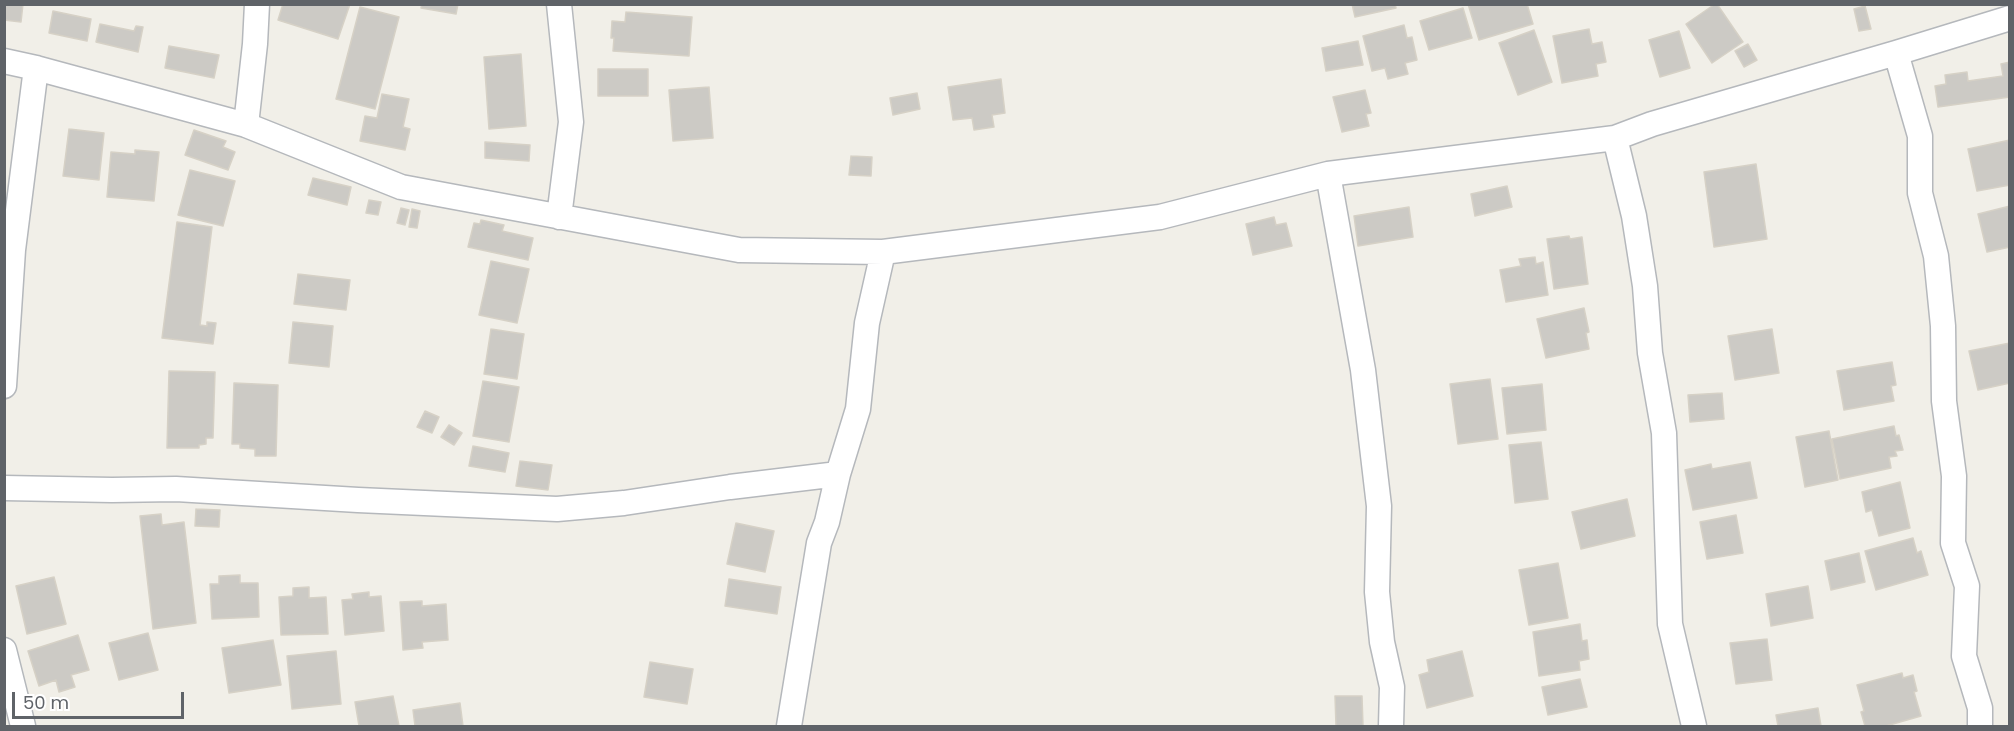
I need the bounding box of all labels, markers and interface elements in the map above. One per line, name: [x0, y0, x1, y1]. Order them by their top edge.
scale bar: [15, 680, 188, 718]
text: 50 m: [23, 690, 69, 715]

